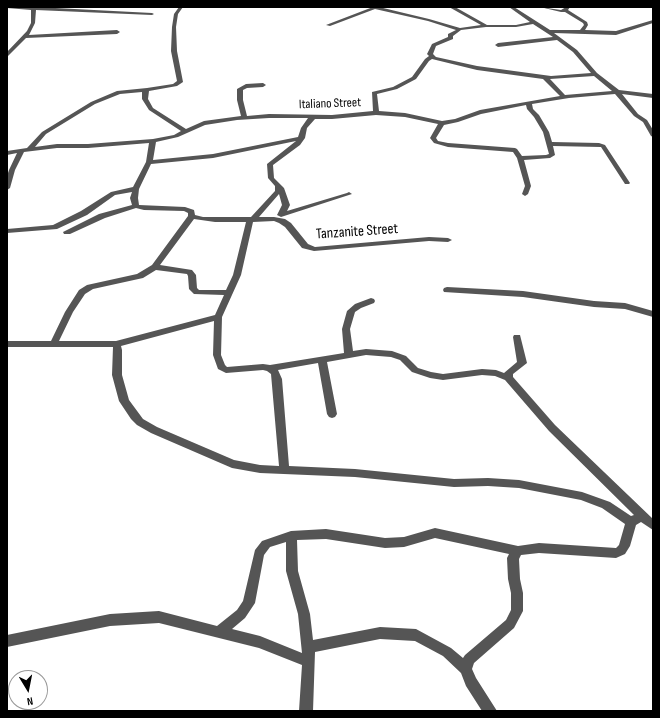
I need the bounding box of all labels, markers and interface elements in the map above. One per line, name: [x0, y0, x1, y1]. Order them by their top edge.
street label: Italiano Street: [299, 95, 361, 113]
street label: Tanzanite Street: [315, 220, 399, 244]
north arrow: [8, 670, 48, 710]
text: N: [26, 694, 34, 708]

